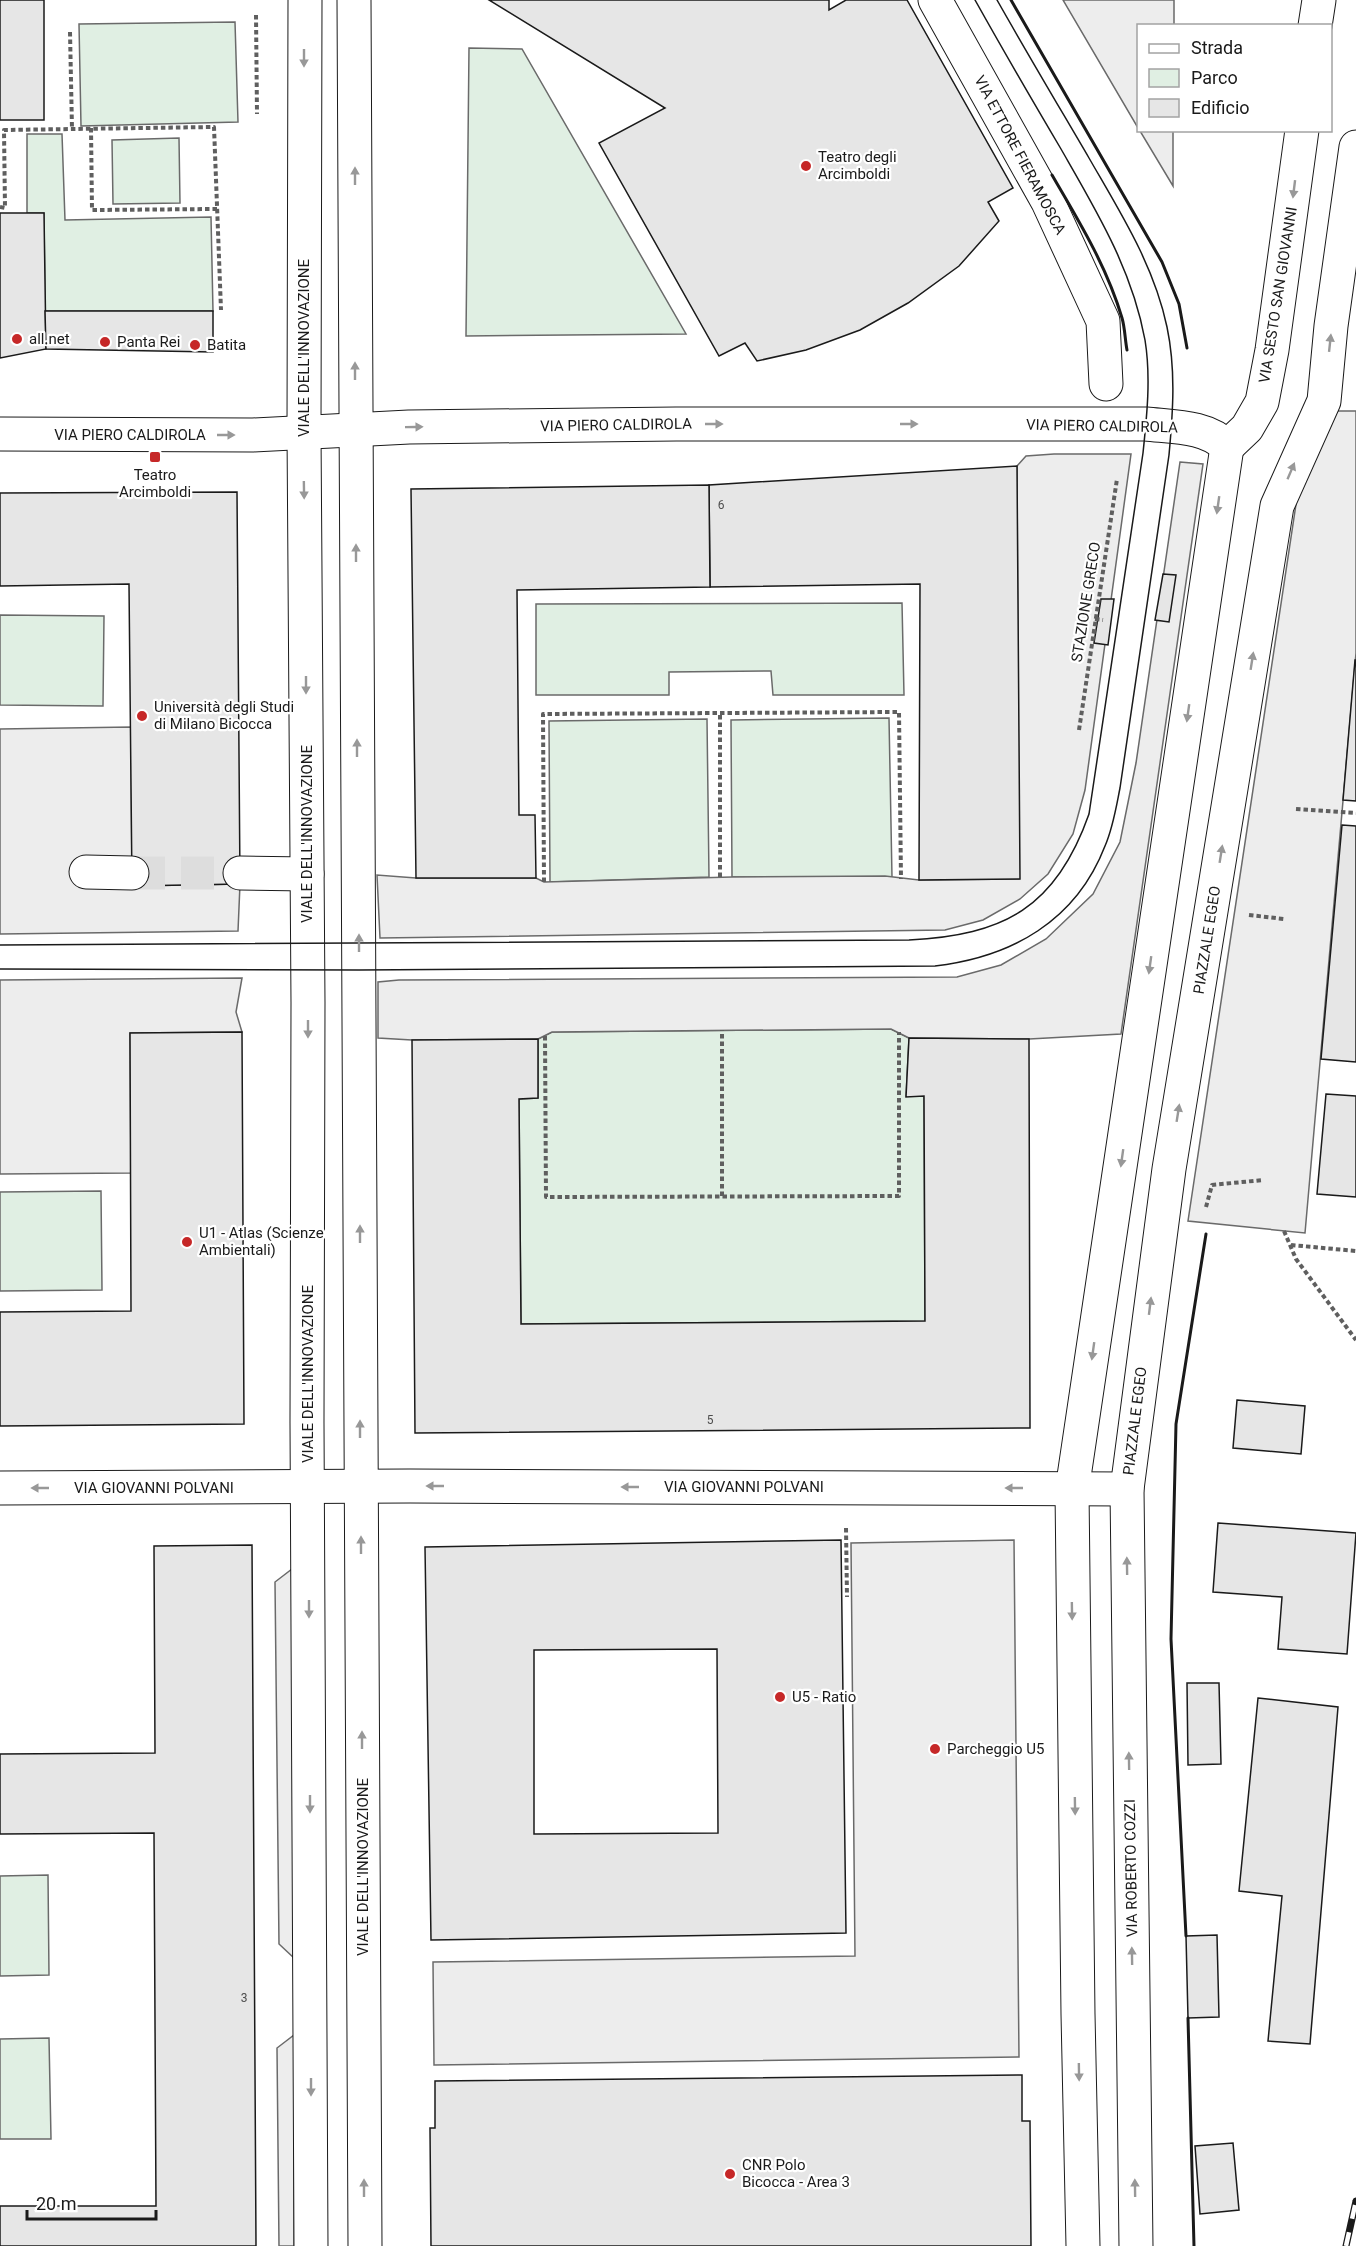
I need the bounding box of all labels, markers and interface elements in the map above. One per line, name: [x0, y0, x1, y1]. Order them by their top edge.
legend: [1137, 24, 1332, 132]
text: Strada: [1191, 37, 1243, 58]
one-way arrow: [300, 49, 309, 68]
text: Parco: [1191, 67, 1238, 88]
street label: VIA ETTORE FIERAMOSCA: [970, 72, 1070, 238]
text: Edificio: [1191, 97, 1250, 118]
place label: Teatro degli Arcimboldi: [818, 148, 897, 183]
marker: Teatro degli Arcimboldi: [799, 159, 813, 173]
one-way arrow: [350, 166, 360, 185]
one-way arrow: [1289, 179, 1299, 198]
street label: VIA SESTO SAN GIOVANNI: [1255, 206, 1301, 384]
street label: VIALE DELL'INNOVAZIONE: [295, 258, 313, 437]
place label: all.net: [29, 330, 70, 348]
marker: all.net: [10, 332, 24, 346]
place label: Panta Rei: [117, 333, 180, 351]
one-way arrow: [1325, 334, 1335, 353]
marker: Panta Rei: [98, 335, 112, 349]
place label: Batita: [207, 336, 246, 354]
marker: Batita: [188, 338, 202, 352]
one-way arrow: [350, 361, 360, 380]
street label: VIA PIERO CALDIROLA: [540, 415, 692, 435]
street label: VIA PIERO CALDIROLA: [1026, 416, 1178, 436]
one-way arrow: [704, 419, 723, 429]
one-way arrow: [899, 419, 918, 429]
one-way arrow: [404, 422, 423, 432]
street label: VIA PIERO CALDIROLA: [54, 426, 206, 444]
one-way arrow: [217, 430, 236, 440]
marker: Teatro Arcimboldi: [148, 450, 162, 464]
one-way arrow: [1287, 462, 1296, 480]
place label: Teatro Arcimboldi: [119, 466, 191, 501]
one-way arrow: [300, 480, 309, 499]
one-way arrow: [1213, 496, 1222, 515]
house number: 6: [718, 498, 725, 512]
street label: STAZIONE GRECO: [1068, 541, 1104, 663]
one-way arrow: [351, 543, 361, 562]
one-way arrow: [1247, 651, 1256, 670]
one-way arrow: [301, 675, 311, 694]
place label: Università degli Studi di Milano Bicocca: [154, 698, 294, 733]
one-way arrow: [1183, 704, 1192, 723]
marker: Università degli Studi di Milano Bicocca: [135, 709, 149, 723]
one-way arrow: [352, 738, 362, 757]
street label: VIALE DELL'INNOVAZIONE: [298, 744, 316, 923]
one-way arrow: [1217, 844, 1226, 863]
street label: PIAZZALE EGEO: [1190, 885, 1224, 995]
one-way arrow: [354, 933, 364, 952]
one-way arrow: [1146, 956, 1155, 975]
one-way arrow: [303, 1019, 313, 1038]
one-way arrow: [1174, 1104, 1183, 1123]
one-way arrow: [1117, 1148, 1126, 1167]
place label: U1 - Atlas (Scienze Ambientali): [199, 1224, 324, 1259]
one-way arrow: [355, 1225, 365, 1244]
marker: U1 - Atlas (Scienze Ambientali): [180, 1235, 194, 1249]
street label: VIALE DELL'INNOVAZIONE: [299, 1284, 317, 1463]
one-way arrow: [1146, 1297, 1155, 1316]
one-way arrow: [1088, 1341, 1097, 1360]
street label: PIAZZALE EGEO: [1119, 1366, 1151, 1476]
house number: 5: [707, 1413, 714, 1427]
one-way arrow: [356, 1420, 365, 1439]
street label: VIA GIOVANNI POLVANI: [664, 1478, 824, 1496]
street label: VIA GIOVANNI POLVANI: [74, 1479, 234, 1497]
one-way arrow: [425, 1481, 444, 1491]
one-way arrow: [620, 1482, 639, 1492]
one-way arrow: [31, 1483, 50, 1493]
one-way arrow: [1004, 1483, 1023, 1493]
one-way arrow: [356, 1535, 366, 1554]
one-way arrow: [1122, 1556, 1132, 1575]
one-way arrow: [304, 1600, 314, 1619]
one-way arrow: [1067, 1602, 1077, 1621]
place label: U5 - Ratio: [792, 1688, 856, 1706]
marker: U5 - Ratio: [773, 1690, 787, 1704]
one-way arrow: [357, 1730, 367, 1749]
place label: Parcheggio U5: [947, 1740, 1044, 1758]
marker: Parcheggio U5: [928, 1742, 942, 1756]
one-way arrow: [1124, 1751, 1134, 1770]
street label: VIALE DELL'INNOVAZIONE: [354, 1777, 372, 1956]
one-way arrow: [305, 1795, 315, 1814]
one-way arrow: [1070, 1797, 1080, 1816]
street label: VIA ROBERTO COZZI: [1121, 1799, 1141, 1937]
one-way arrow: [1127, 1946, 1137, 1965]
house number: 3: [241, 1991, 247, 2005]
one-way arrow: [1074, 2063, 1084, 2082]
one-way arrow: [306, 2077, 316, 2096]
place label: CNR Polo Bicocca - Area 3: [742, 2156, 850, 2191]
marker: CNR Polo Bicocca - Area 3: [723, 2167, 737, 2181]
one-way arrow: [359, 2178, 369, 2197]
one-way arrow: [1130, 2178, 1140, 2197]
scale bar: [27, 2183, 156, 2221]
text: 20 m: [36, 2193, 76, 2214]

